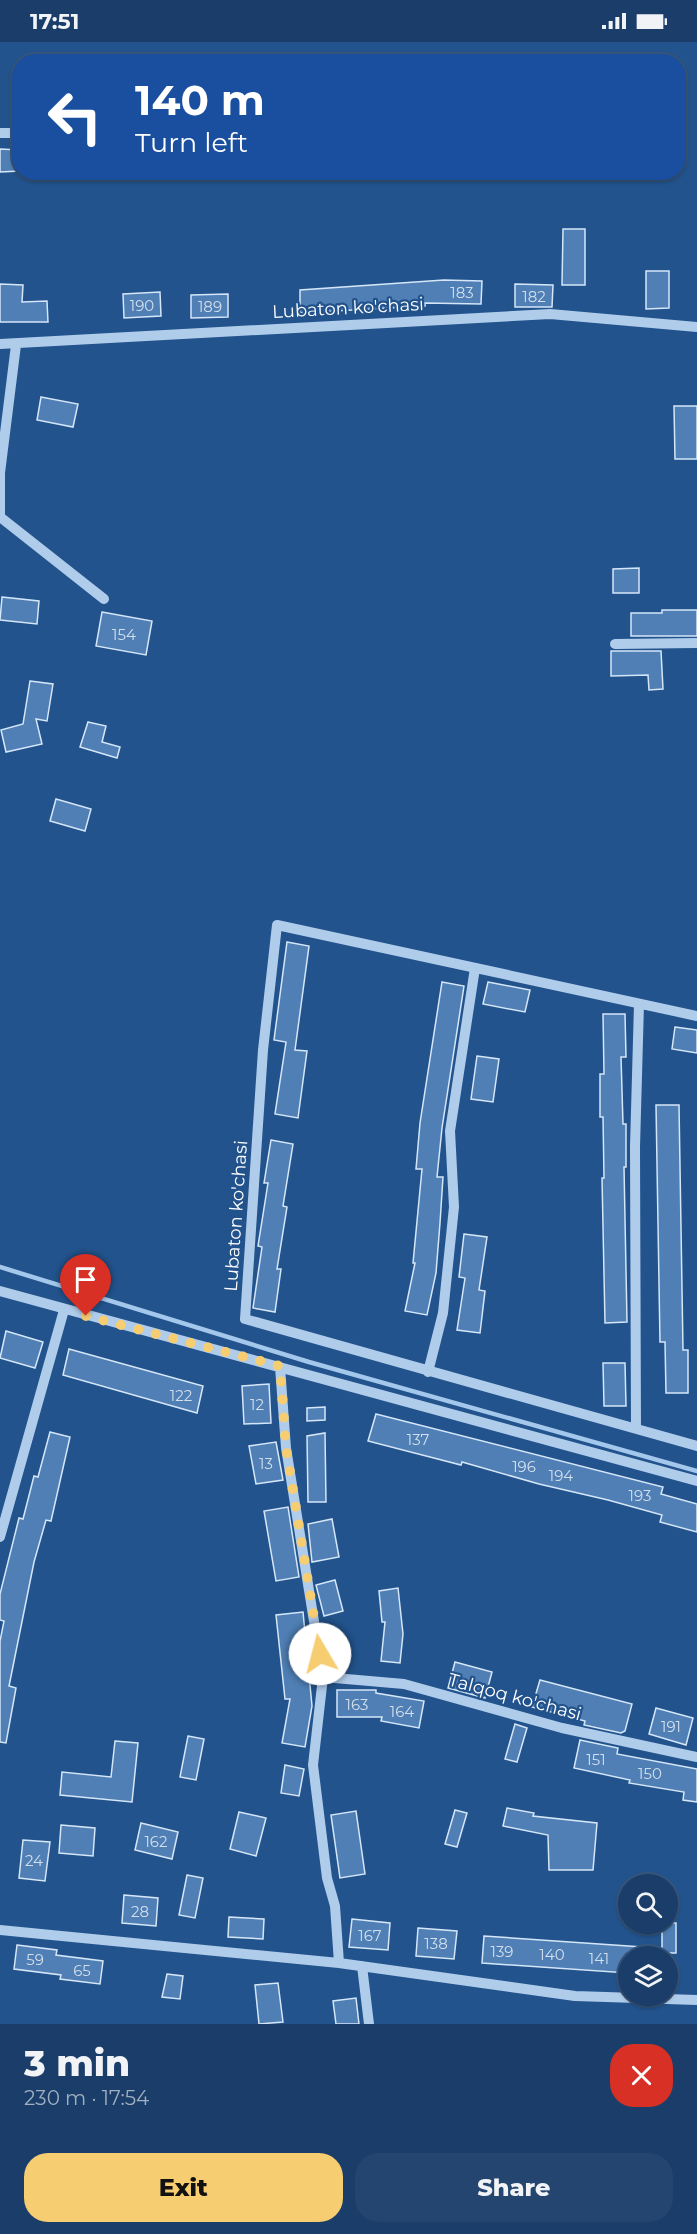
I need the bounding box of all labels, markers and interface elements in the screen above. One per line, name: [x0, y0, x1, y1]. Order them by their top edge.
text: 17:51: [30, 8, 79, 35]
text: 140 m: [135, 74, 265, 126]
icon: left: [36, 78, 114, 156]
text: Turn left: [135, 126, 248, 159]
house number: 183: [450, 283, 474, 302]
house number: 182: [522, 287, 546, 306]
street label: Lubaton ko'chasi: [272, 293, 424, 323]
house number: 190: [130, 296, 154, 315]
house number: 189: [198, 297, 222, 316]
house number: 154: [112, 625, 136, 644]
street label: Lubaton ko'chasi: [220, 1140, 252, 1292]
pin: [60, 1254, 111, 1316]
icon: arrive: [69, 1263, 102, 1296]
house number: 122: [170, 1386, 192, 1405]
house number: 12: [250, 1395, 264, 1414]
house number: 137: [407, 1430, 429, 1449]
house number: 13: [259, 1454, 273, 1473]
house number: 196: [512, 1457, 536, 1476]
house number: 194: [549, 1466, 573, 1485]
house number: 193: [629, 1486, 651, 1505]
position arrow: [288, 1622, 352, 1686]
street label: Talqoq ko'chasi: [446, 1669, 584, 1725]
house number: 163: [345, 1695, 369, 1714]
house number: 164: [390, 1702, 414, 1721]
house number: 191: [661, 1717, 681, 1736]
house number: 151: [586, 1750, 606, 1769]
house number: 150: [638, 1764, 662, 1783]
house number: 162: [144, 1832, 168, 1851]
house number: 24: [25, 1851, 43, 1870]
map controls: [618, 1874, 678, 2006]
button: search: [618, 1874, 678, 1934]
house number: 28: [131, 1902, 149, 1921]
house number: 167: [358, 1926, 382, 1945]
house number: 138: [424, 1934, 448, 1953]
house number: 139: [490, 1942, 514, 1961]
house number: 140: [539, 1945, 565, 1964]
button: layers: [618, 1946, 678, 2006]
house number: 141: [589, 1949, 609, 1968]
house number: 59: [26, 1950, 44, 1969]
house number: 65: [73, 1961, 91, 1980]
text: 3 min: [24, 2041, 130, 2085]
button: close: [610, 2044, 673, 2107]
text: 230 m · 17:54: [24, 2086, 149, 2110]
button: Exit: [24, 2153, 343, 2222]
button: Share: [355, 2153, 673, 2222]

